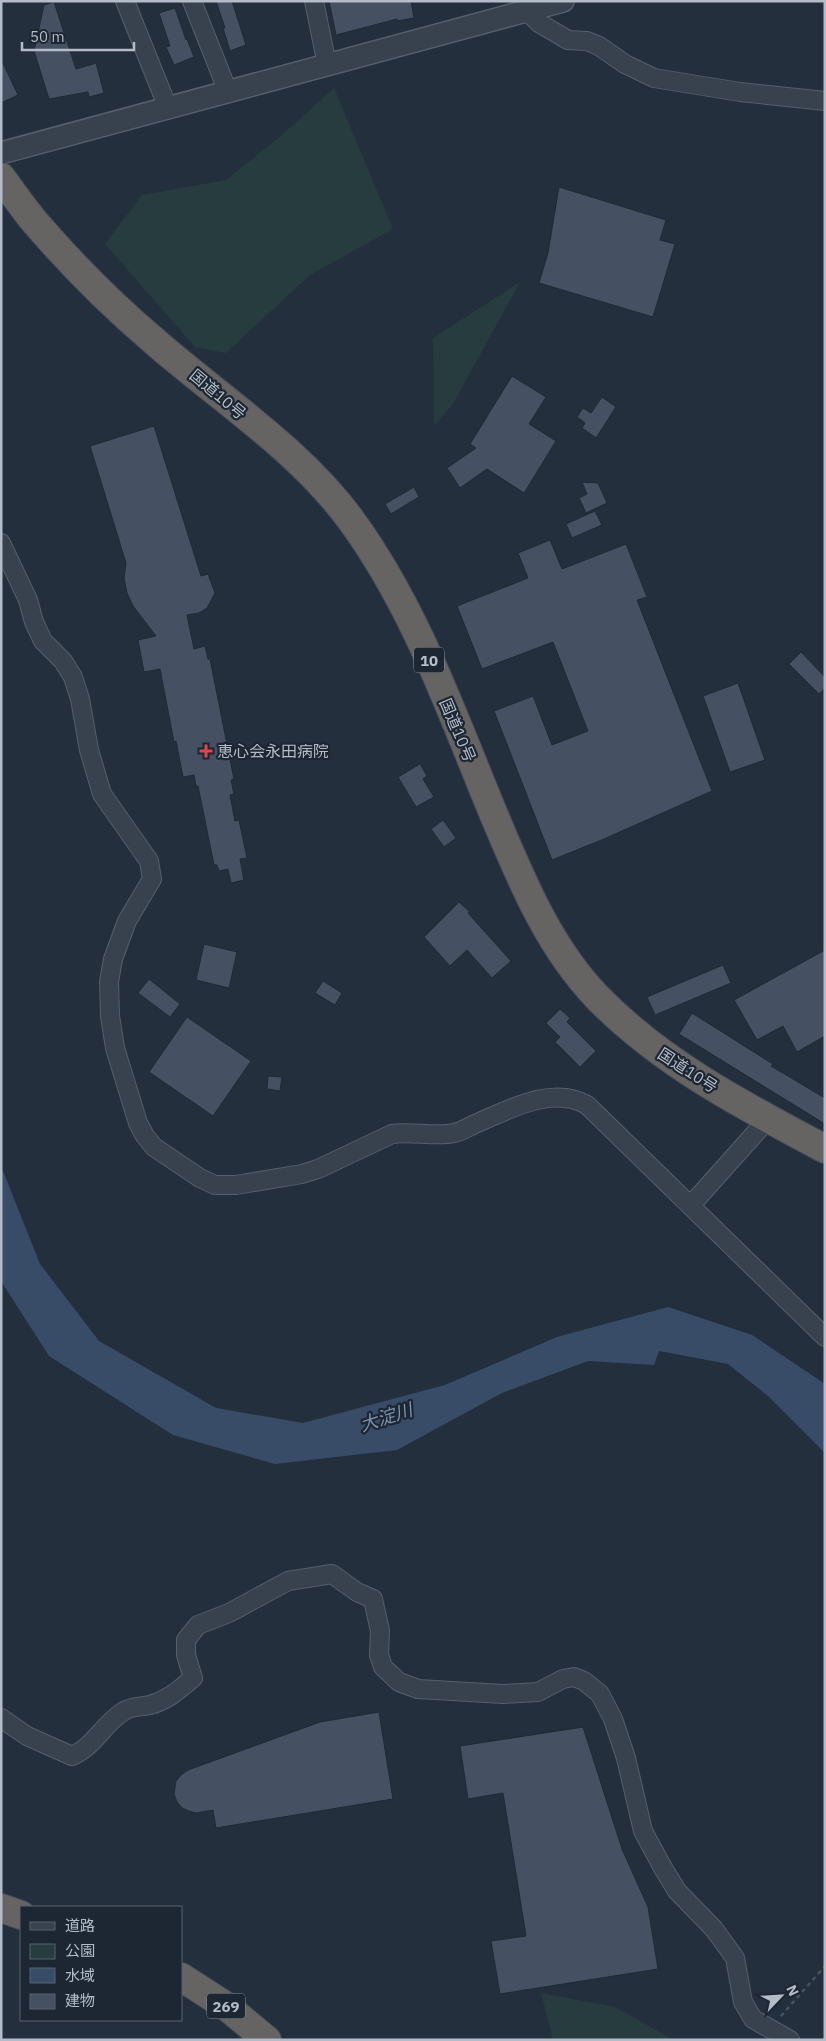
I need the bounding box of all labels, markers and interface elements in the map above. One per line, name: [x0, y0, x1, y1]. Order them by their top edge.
scale bar: [22, 20, 135, 52]
text: 50 m: [30, 27, 65, 46]
street label: 国道10号: [186, 365, 250, 423]
road number: 10: [414, 648, 444, 672]
street label: 国道10号: [436, 695, 480, 765]
place label: 恵心会永田病院: [217, 741, 329, 761]
marker: 恵心会永田病院: [199, 744, 213, 758]
street label: 国道10号: [654, 1043, 722, 1097]
water label: 大淀川: [357, 1397, 417, 1436]
legend: [20, 1906, 182, 2021]
text: 道路: [65, 1916, 95, 1935]
text: 公園: [65, 1941, 95, 1960]
text: 水域: [65, 1966, 95, 1985]
north arrow: [756, 1971, 806, 2021]
text: N: [782, 1982, 803, 1999]
text: 建物: [65, 1991, 95, 2010]
road number: 269: [207, 1994, 245, 2018]

